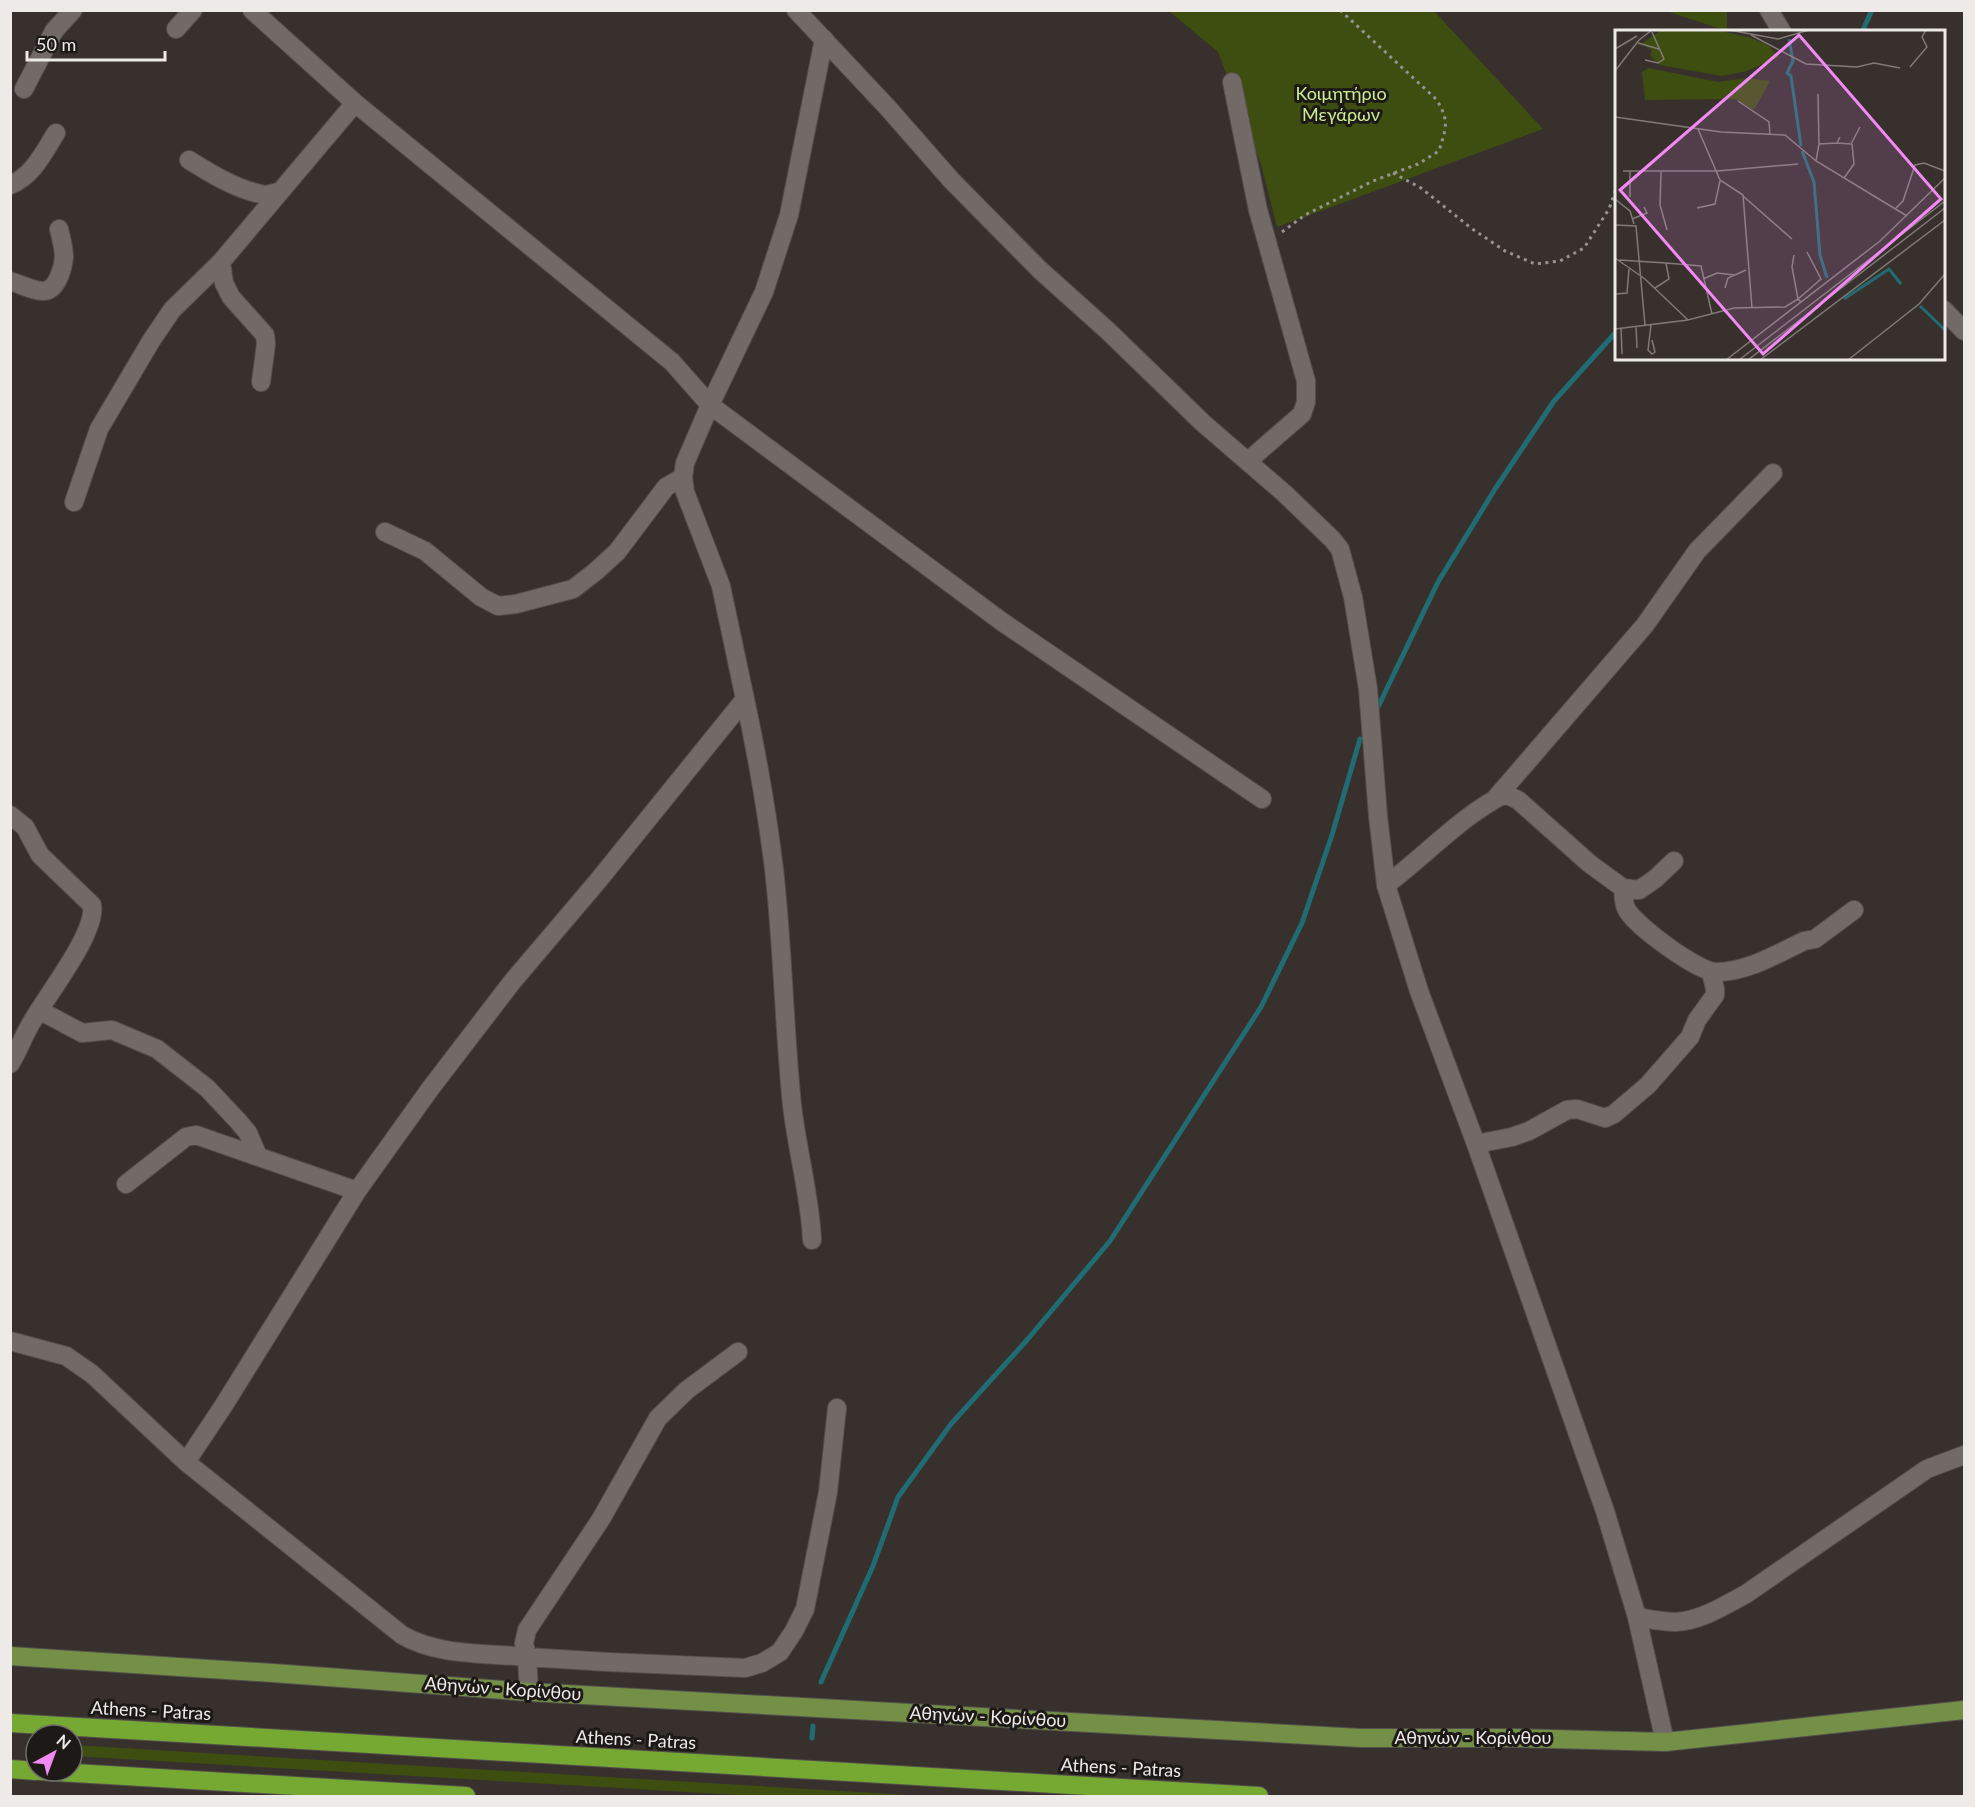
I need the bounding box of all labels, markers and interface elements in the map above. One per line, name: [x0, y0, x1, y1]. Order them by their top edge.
scale bar: [27, 24, 165, 62]
inset map: [1615, 30, 1945, 360]
text: 50 m: [36, 33, 76, 55]
park label: Κοιμητήριο Μεγάρων: [1295, 82, 1387, 125]
street label: Αθηνών - Κορίνθου: [424, 1672, 582, 1704]
street label: Athens - Patras: [90, 1696, 212, 1724]
street label: Αθηνών - Κορίνθου: [909, 1701, 1067, 1731]
north arrow: [24, 1723, 84, 1783]
street label: Athens - Patras: [575, 1725, 697, 1753]
street label: Αθηνών - Κορίνθου: [1395, 1726, 1551, 1748]
text: N: [53, 1730, 75, 1753]
street label: Athens - Patras: [1060, 1753, 1182, 1781]

